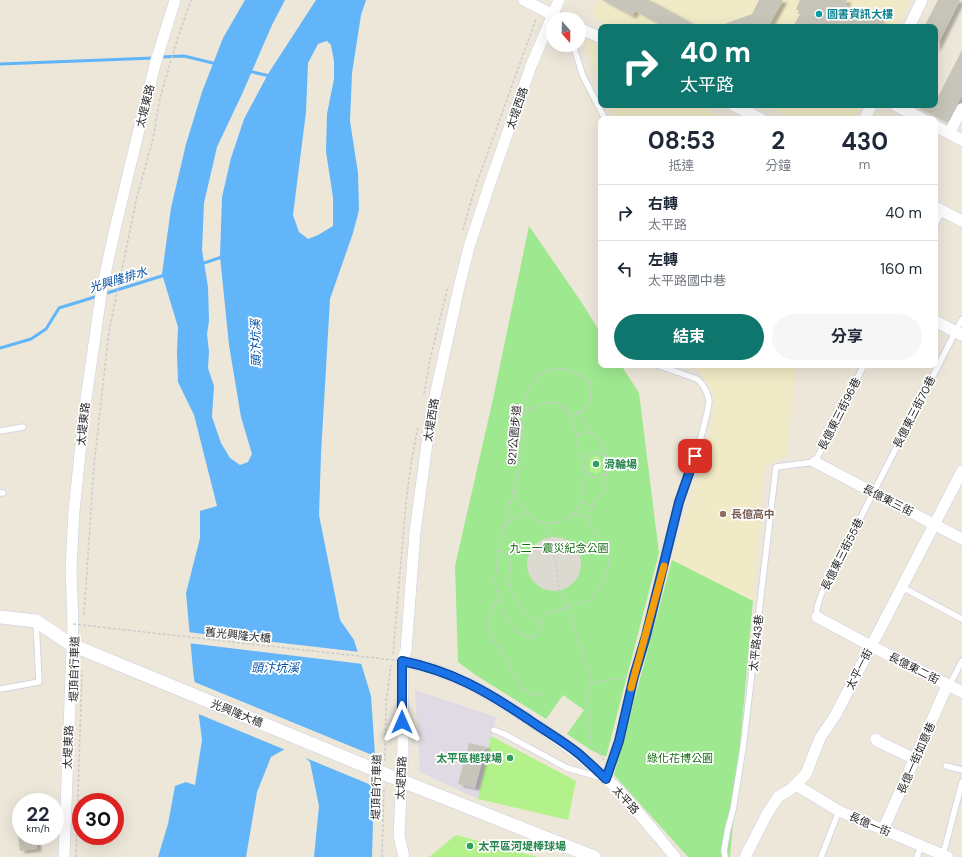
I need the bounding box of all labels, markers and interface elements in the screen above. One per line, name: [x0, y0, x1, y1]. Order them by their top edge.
place label: 圖書資訊大樓: [827, 7, 893, 21]
marker: 圖書資訊大樓: [814, 9, 824, 19]
north arrow: [546, 12, 586, 52]
map controls: [546, 12, 586, 52]
text: 40 m: [680, 34, 751, 71]
icon: right: [614, 40, 666, 92]
text: 太平路: [680, 73, 734, 97]
street label: 太堤東路: [133, 83, 157, 129]
street label: 太堤西路: [503, 85, 531, 131]
text: 08:53: [648, 125, 715, 156]
text: 2: [771, 125, 785, 156]
text: 430: [841, 126, 888, 157]
text: m: [859, 156, 870, 173]
text: 抵達: [669, 157, 695, 174]
text: 分鐘: [765, 157, 791, 174]
text: 右轉: [648, 194, 678, 214]
icon: right: [614, 202, 636, 224]
text: 40 m: [885, 203, 922, 223]
text: 太平路: [648, 216, 687, 233]
text: 左轉: [648, 250, 678, 270]
icon: left: [614, 258, 636, 280]
text: 160 m: [880, 259, 922, 279]
water label: 光興隆排水: [87, 263, 150, 296]
text: 太平路國中巷: [648, 272, 726, 289]
button: 結束: [614, 314, 764, 360]
button: 分享: [772, 314, 922, 360]
water label: 頭汴坑溪: [248, 317, 264, 367]
street label: 長億東三街70巷: [890, 374, 938, 450]
street label: 長億東三街96巷: [815, 375, 863, 453]
street label: 太堤西路: [421, 397, 441, 443]
street label: 太堤東路: [74, 401, 92, 447]
street label: 921公園步道: [504, 404, 524, 466]
pin: [678, 439, 712, 473]
icon: arrive: [684, 445, 706, 467]
place label: 滑輪場: [604, 457, 637, 471]
marker: 滑輪場: [591, 459, 601, 469]
street label: 長億東三街: [860, 481, 916, 519]
place label: 長億高中: [731, 507, 775, 521]
marker: 長億高中: [718, 509, 728, 519]
street label: 長億東三街55巷: [818, 515, 866, 593]
park label: 九二一震災紀念公園: [510, 541, 609, 555]
street label: 太平路43巷: [746, 614, 766, 672]
street label: 舊光興隆大橋: [204, 625, 272, 645]
street label: 堤頂自行車道: [66, 636, 82, 702]
street label: 太平一街: [843, 646, 875, 692]
street label: 長億東二街: [886, 649, 942, 687]
water label: 頭汴坑溪: [251, 660, 301, 676]
street label: 光興隆大橋: [209, 696, 265, 730]
position arrow: [381, 701, 423, 743]
street label: 長億一街如意巷: [894, 720, 938, 796]
street label: 太堤東路: [60, 725, 76, 769]
place label: 太平區槌球場: [436, 751, 502, 765]
park label: 綠化花博公園: [647, 751, 713, 765]
marker: 太平區槌球場: [505, 753, 515, 763]
street label: 堤頂自行車道: [368, 754, 384, 820]
street label: 太堤西路: [393, 756, 409, 800]
street label: 太平路: [610, 783, 642, 817]
speed limit sign: 30: [72, 793, 124, 845]
text: 22: [26, 801, 50, 827]
street label: 長億一街: [847, 809, 893, 839]
text: km/h: [26, 822, 50, 835]
place label: 太平區河堤棒球場: [478, 839, 566, 853]
marker: 太平區河堤棒球場: [465, 841, 475, 851]

